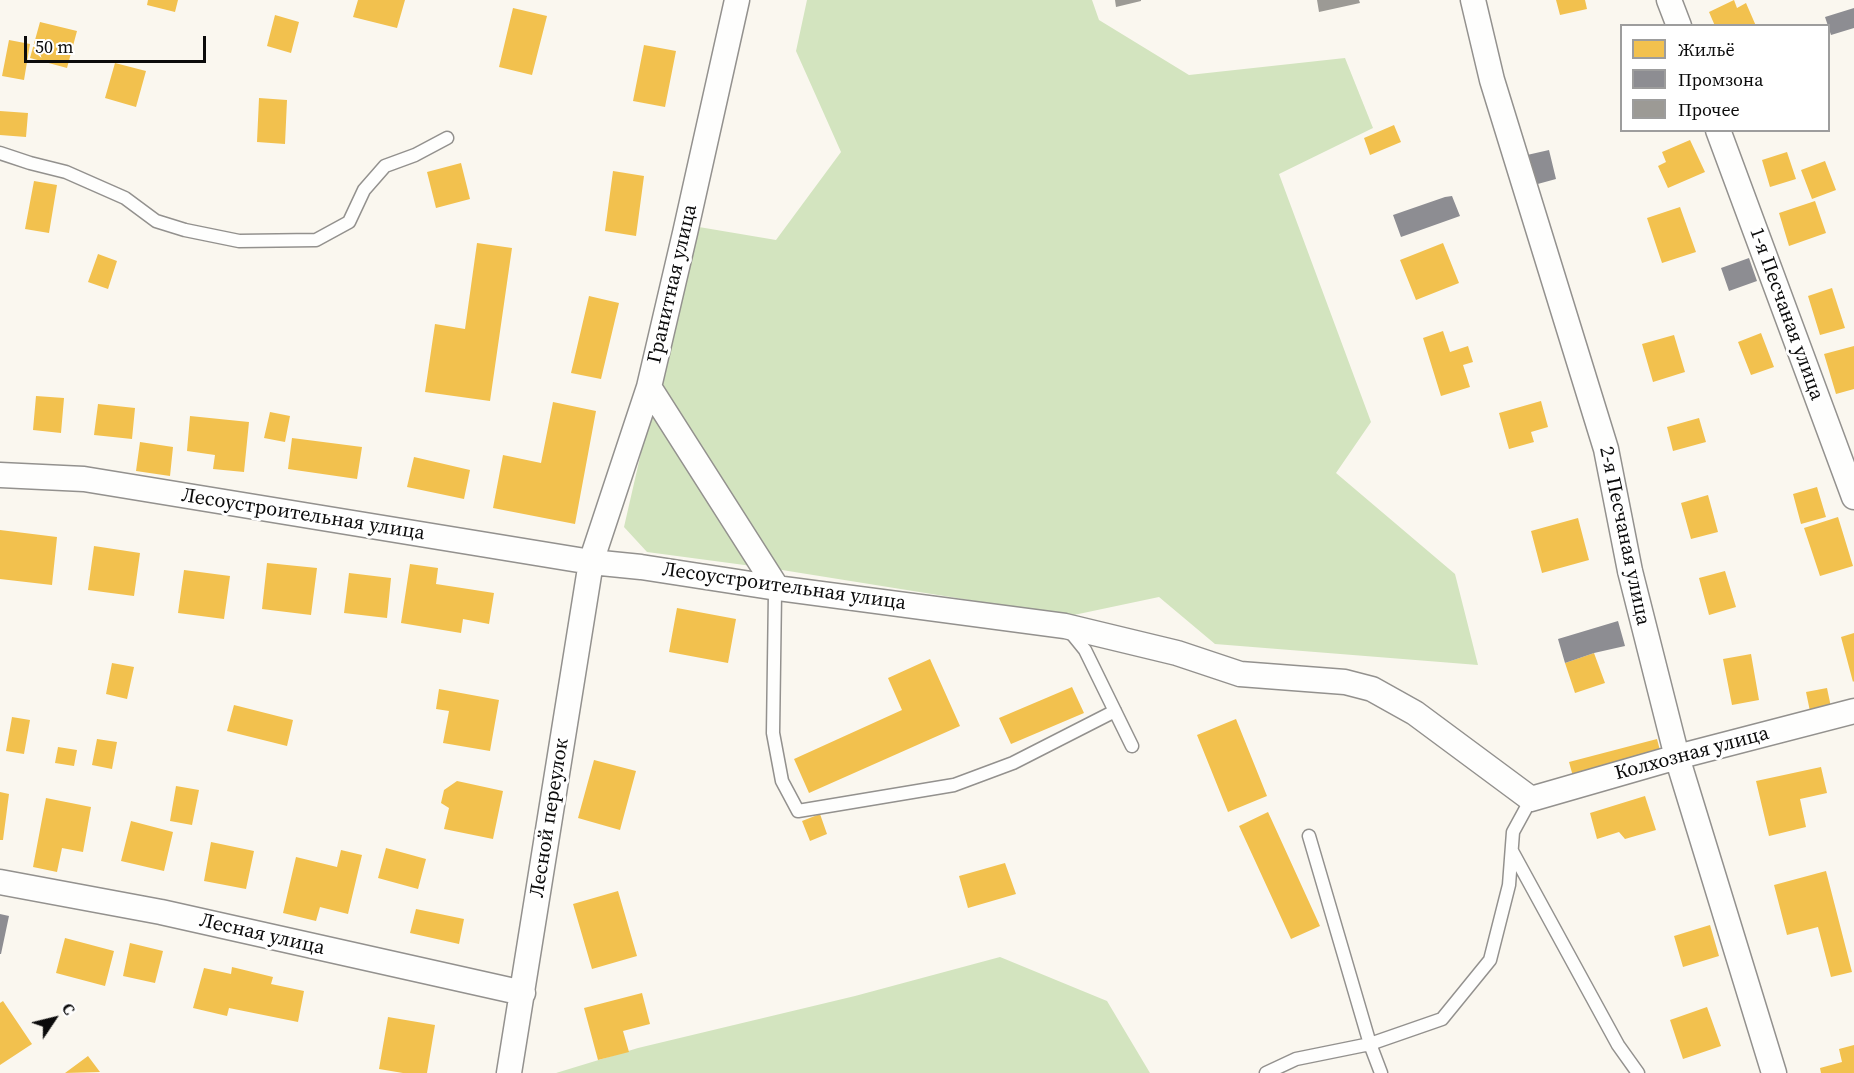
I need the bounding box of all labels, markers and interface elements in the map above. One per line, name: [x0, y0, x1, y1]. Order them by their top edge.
scale bar: [27, 24, 208, 62]
legend: [1620, 24, 1830, 132]
text: 50 m: [35, 34, 73, 59]
text: Жильё: [1678, 37, 1735, 62]
text: Промзона: [1678, 67, 1763, 92]
text: Прочее: [1678, 97, 1740, 122]
street label: Гранитная улица: [643, 202, 703, 366]
street label: 1-я Песчаная улица: [1744, 224, 1828, 404]
street label: 2-я Песчаная улица: [1593, 444, 1655, 628]
street label: Лесоустроительная улица: [180, 484, 426, 546]
street label: Лесоустроительная улица: [660, 558, 908, 616]
street label: Колхозная улица: [1612, 722, 1772, 786]
street label: Лесной переулок: [526, 737, 574, 899]
street label: Лесная улица: [197, 909, 327, 961]
north arrow: [24, 989, 84, 1049]
text: С: [57, 998, 81, 1019]

